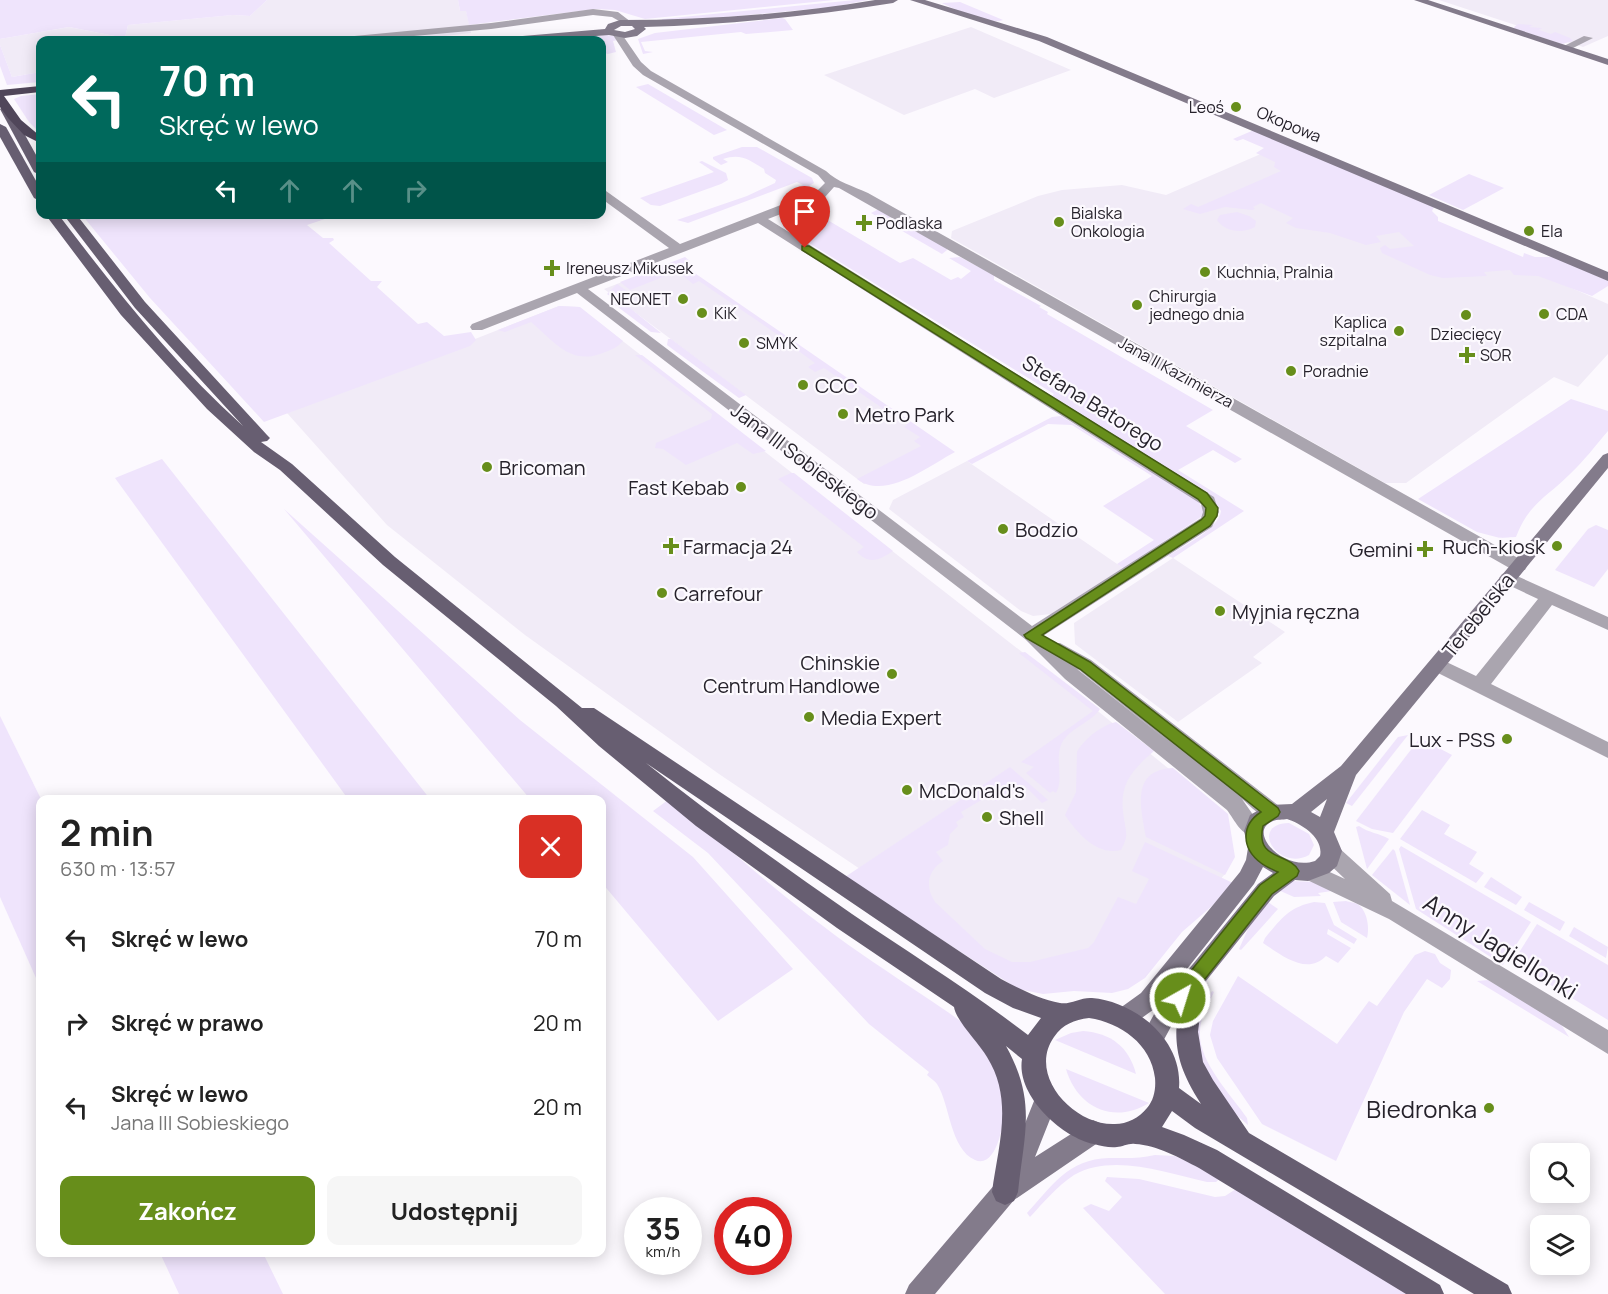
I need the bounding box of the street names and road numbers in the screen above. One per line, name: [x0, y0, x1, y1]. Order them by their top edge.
street label: Okopowa: [1253, 101, 1325, 147]
street label: Jana II Kazimierza: [1114, 331, 1238, 413]
street label: Stefana Batorego: [1017, 349, 1169, 457]
street label: Jana III Sobieskiego: [726, 397, 884, 525]
street label: Terebelska: [1436, 567, 1520, 663]
street label: Anny Jagiellonki: [1418, 885, 1584, 1007]

